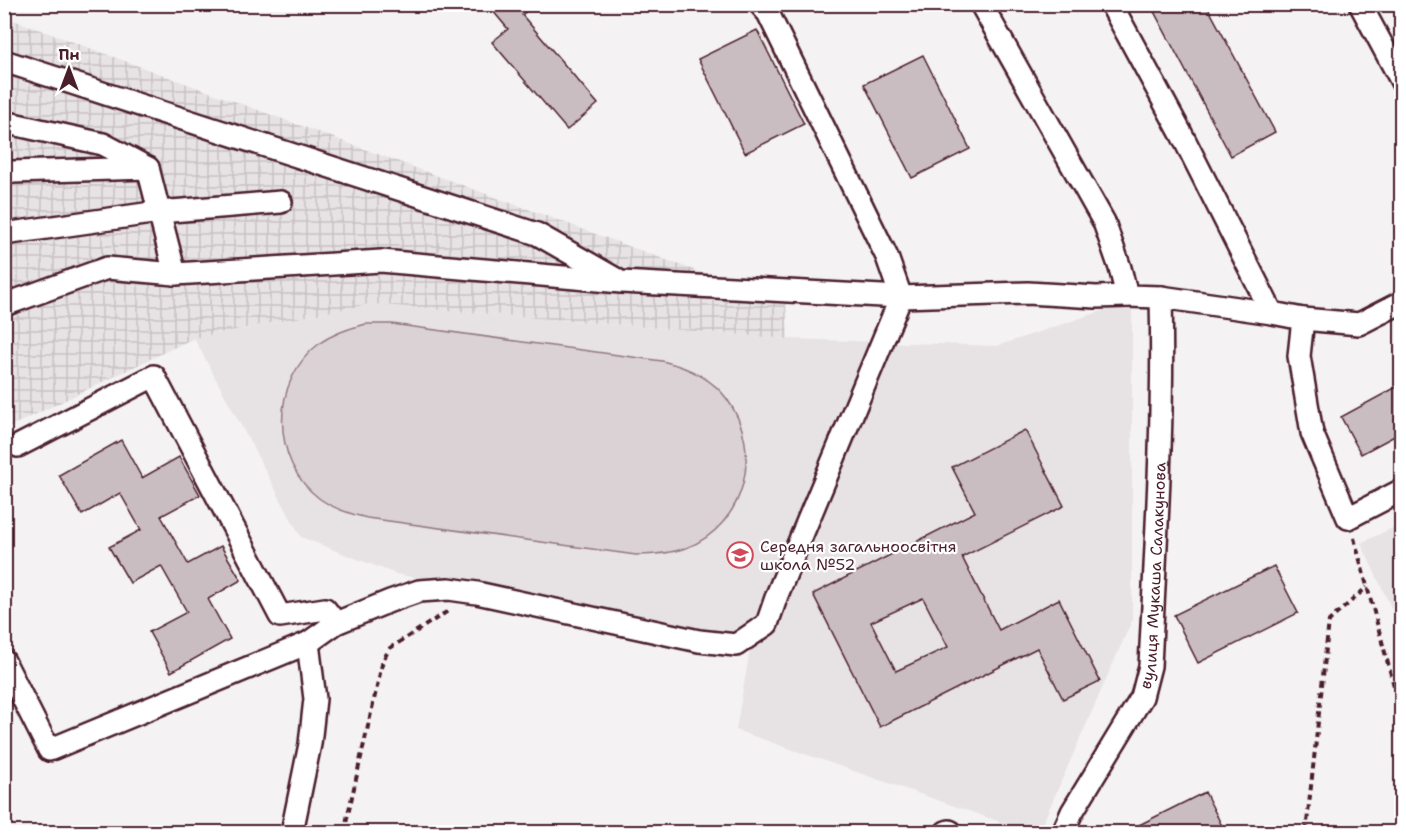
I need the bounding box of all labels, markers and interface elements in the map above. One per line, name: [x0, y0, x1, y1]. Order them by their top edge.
north arrow: [39, 39, 99, 99]
text: Пн: [58, 44, 80, 65]
street label: вулиця Мукаша Салакунова: [1135, 462, 1171, 691]
place label: Середня загальноосвітня школа №52: [760, 536, 956, 575]
school or university icon: Середня загальноосвітня школа №52: [725, 540, 755, 570]

